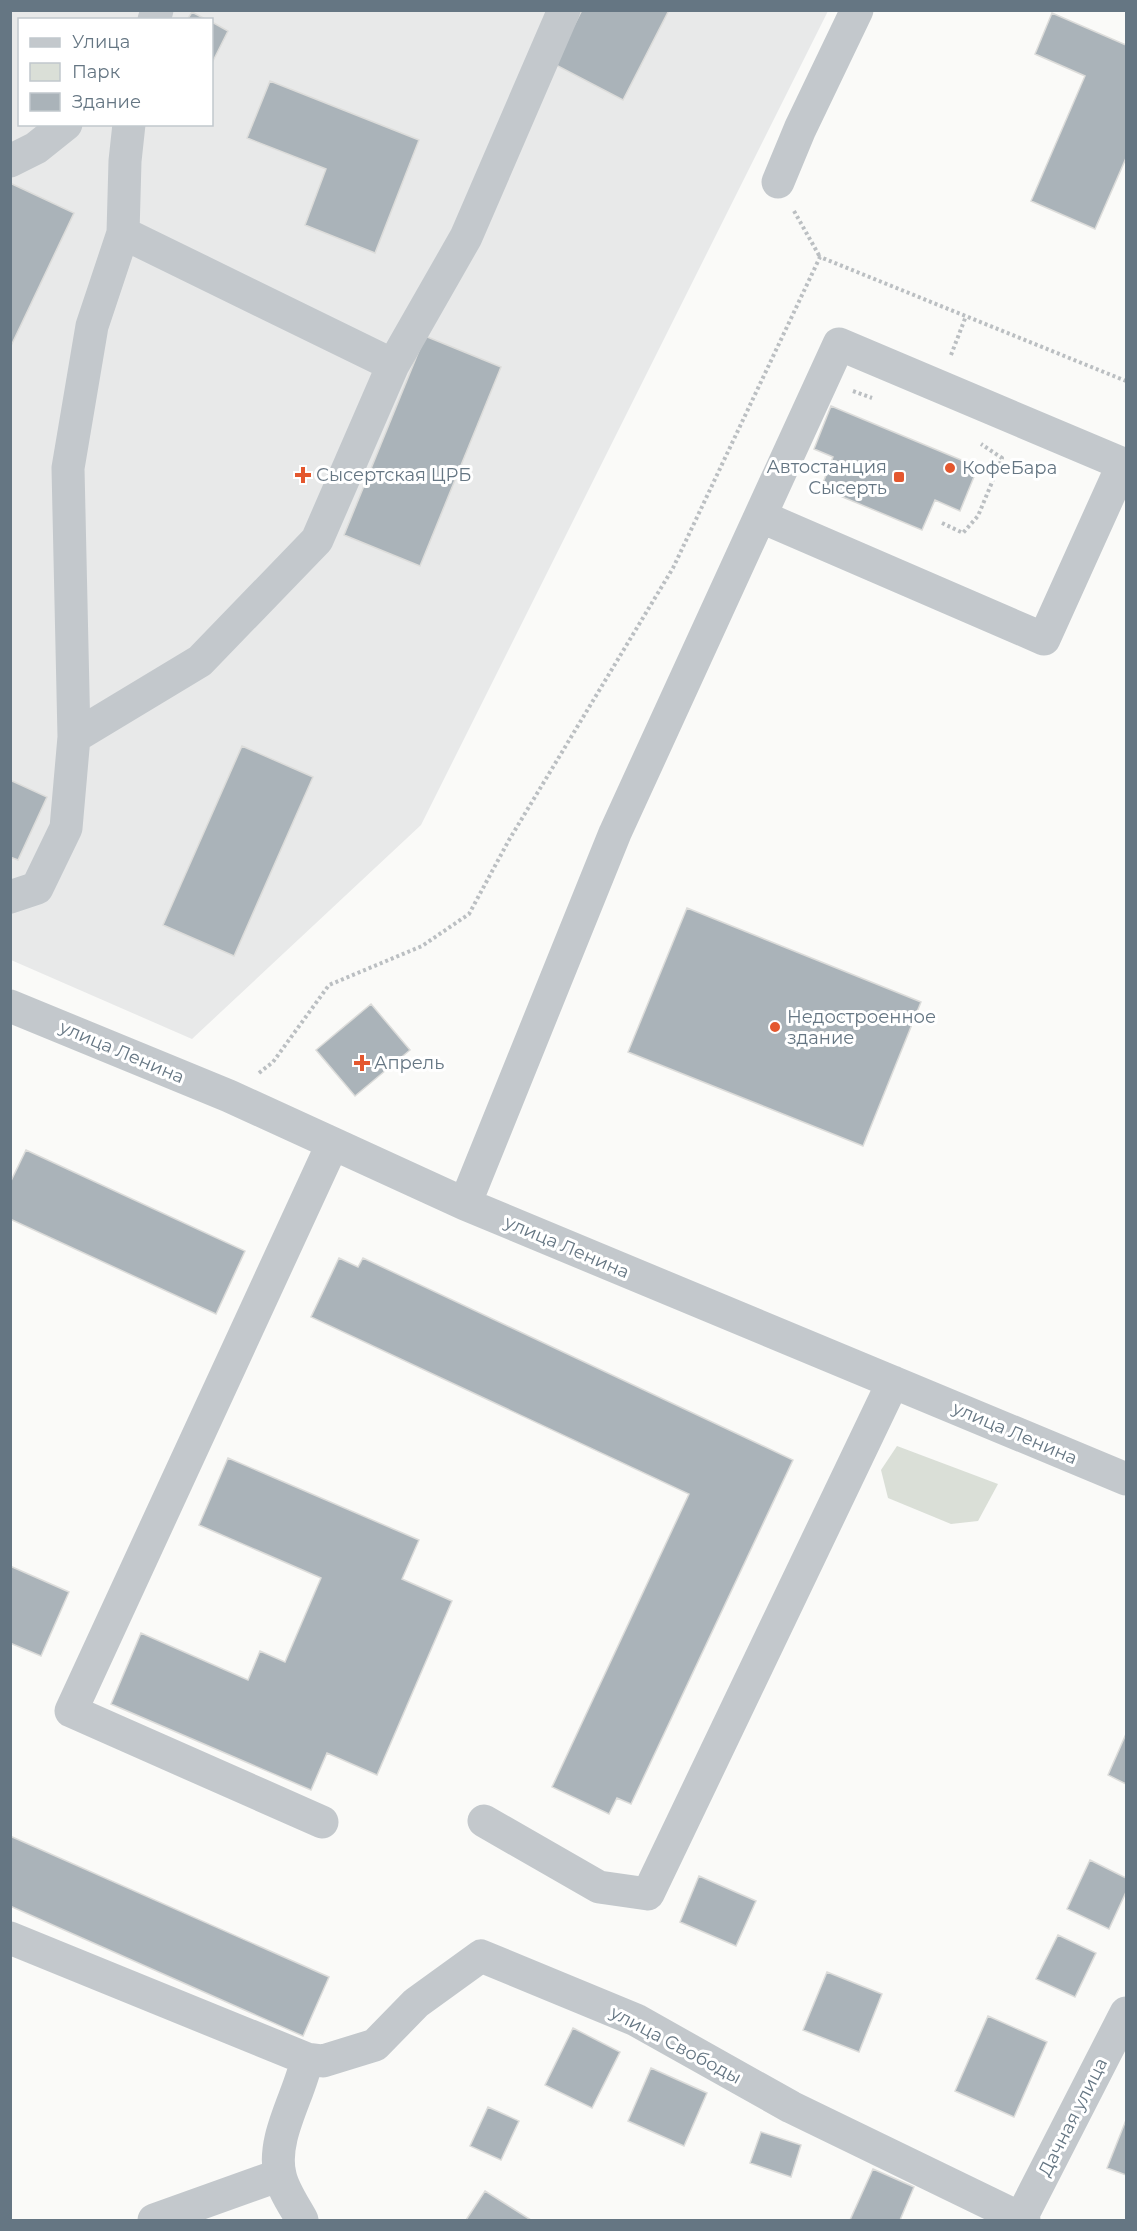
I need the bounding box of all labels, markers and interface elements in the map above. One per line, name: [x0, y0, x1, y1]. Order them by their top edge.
legend: [18, 18, 213, 126]
text: Улица: [72, 31, 130, 53]
text: Парк: [72, 61, 121, 83]
text: Здание: [72, 91, 141, 113]
place label: Автостанция Сысерть: [766, 456, 887, 499]
place label: КофеБара: [962, 457, 1057, 479]
marker: КофеБара: [943, 461, 957, 475]
place label: Сысертская ЦРБ: [316, 464, 471, 486]
marker: Сысертская ЦРБ: [294, 466, 312, 484]
marker: Автостанция Сысерть: [892, 470, 906, 484]
place label: Недостроенное здание: [787, 1006, 936, 1049]
street label: улица Ленина: [55, 1015, 188, 1088]
marker: Недостроенное здание: [768, 1020, 782, 1034]
place label: Апрель: [374, 1052, 444, 1074]
marker: Апрель: [355, 1056, 369, 1070]
street label: улица Ленина: [500, 1210, 633, 1283]
street label: улица Ленина: [948, 1396, 1081, 1469]
street label: улица Свободы: [606, 2001, 745, 2089]
street label: Дачная улица: [1034, 2054, 1112, 2180]

